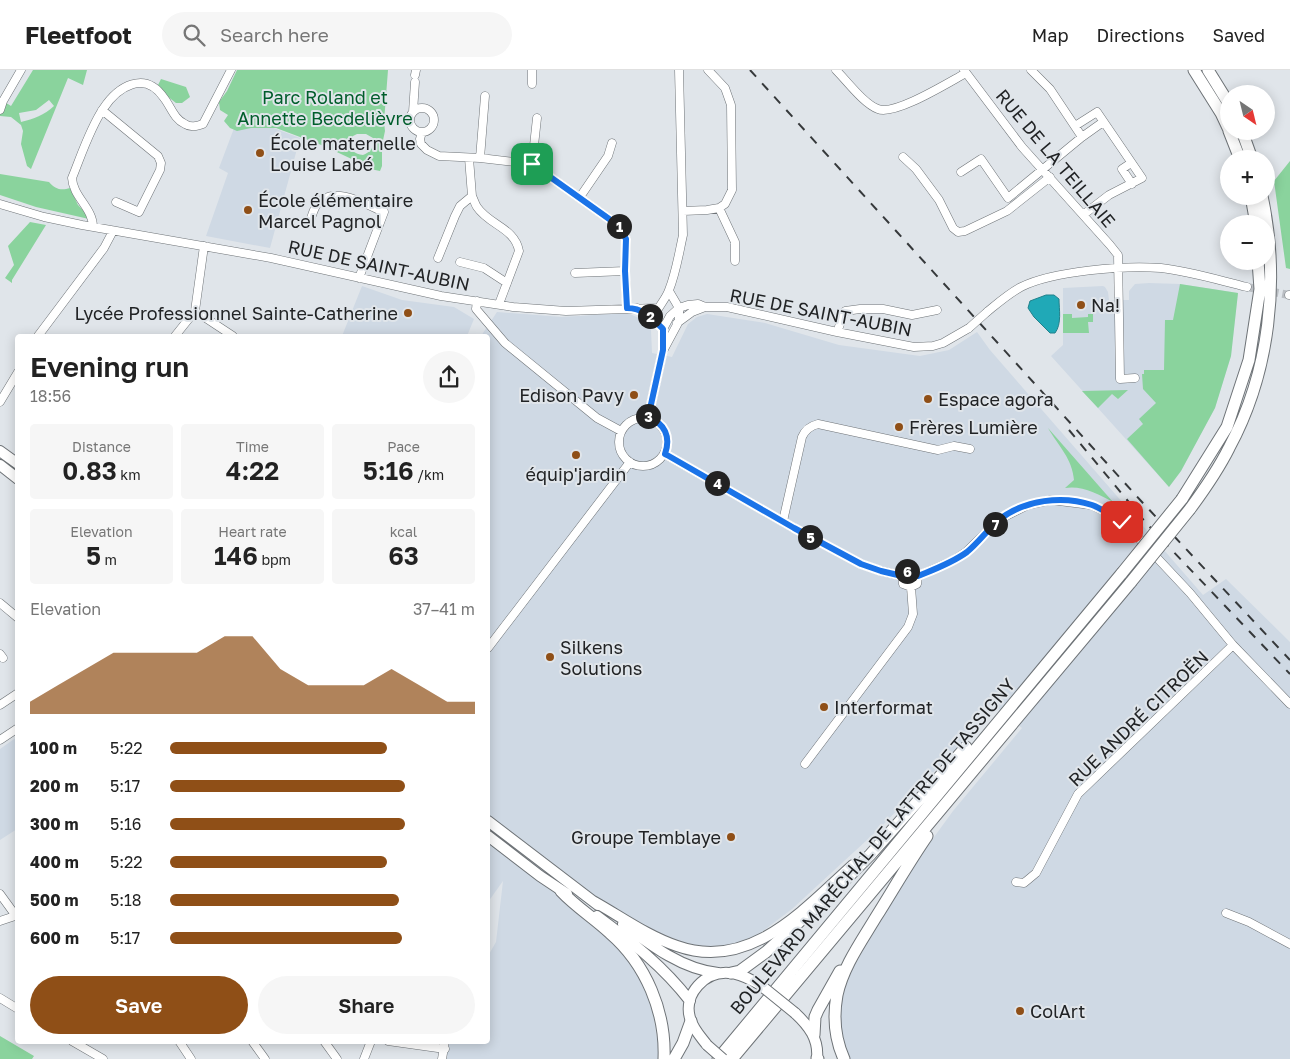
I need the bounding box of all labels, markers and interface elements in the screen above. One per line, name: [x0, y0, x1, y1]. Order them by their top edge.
search box: [162, 12, 512, 57]
text: Fleetfoot: [25, 20, 132, 49]
icon: search: [180, 21, 208, 49]
text: Search here: [220, 23, 329, 46]
text: Map: [1032, 24, 1068, 46]
text: Directions: [1096, 24, 1184, 46]
text: Saved: [1212, 24, 1265, 46]
street label: RUE DE LA TEILLAIE: [992, 84, 1120, 232]
north arrow: [1220, 85, 1275, 140]
map controls: [1220, 85, 1275, 270]
park label: Parc Roland et Annette Becdelièvre: [237, 86, 413, 129]
place label: École maternelle Louise Labé: [270, 132, 416, 175]
pin: [511, 143, 553, 185]
marker: École maternelle Louise Labé: [254, 147, 266, 159]
icon: arrive: [518, 150, 546, 178]
button: +: [1220, 150, 1275, 205]
place label: École élémentaire Marcel Pagnol: [258, 189, 413, 232]
marker: École élémentaire Marcel Pagnol: [242, 204, 254, 216]
pin: 1: [606, 214, 632, 238]
button: −: [1220, 215, 1275, 270]
text: 1: [616, 218, 623, 235]
street label: RUE DE SAINT-AUBIN: [286, 235, 472, 295]
street label: RUE DE SAINT-AUBIN: [728, 284, 914, 340]
place label: Na!: [1091, 294, 1120, 316]
marker: Na!: [1075, 299, 1087, 311]
place label: Lycée Professionnel Sainte-Catherine: [74, 302, 398, 324]
pin: 2: [638, 304, 662, 328]
marker: Lycée Professionnel Sainte-Catherine: [402, 307, 414, 319]
text: 2: [646, 308, 655, 325]
text: Evening run: [30, 350, 189, 383]
button: share: [423, 351, 475, 403]
place label: Edison Pavy: [519, 384, 624, 406]
text: 18:56: [30, 386, 71, 406]
place label: Espace agora: [938, 388, 1054, 410]
marker: Edison Pavy: [628, 389, 640, 401]
marker: Espace agora: [922, 393, 934, 405]
pin: 3: [636, 404, 660, 428]
text: 3: [644, 408, 653, 425]
place label: Frères Lumière: [909, 416, 1038, 438]
marker: Frères Lumière: [893, 421, 905, 433]
text: Distance: [72, 438, 131, 455]
text: Time: [236, 438, 269, 455]
text: Pace: [387, 438, 420, 455]
marker: équip'jardin: [570, 449, 582, 461]
text: 0.83: [62, 455, 117, 486]
text: 4:22: [226, 455, 279, 486]
text: 5:16: [363, 455, 414, 486]
place label: équip'jardin: [526, 463, 626, 485]
text: km: [117, 466, 141, 483]
text: /km: [414, 466, 444, 483]
pin: 4: [704, 470, 730, 496]
text: 4: [713, 475, 722, 492]
pin: [1101, 501, 1143, 543]
icon: check: [1108, 508, 1136, 536]
pin: 7: [982, 512, 1008, 536]
text: 7: [992, 516, 999, 533]
text: Elevation: [70, 523, 133, 540]
text: Heart rate: [218, 523, 287, 540]
text: kcal: [390, 523, 417, 540]
pin: 5: [798, 524, 822, 550]
text: 5: [806, 529, 815, 546]
text: 5: [86, 540, 101, 571]
text: 146: [214, 540, 258, 571]
text: 63: [388, 540, 419, 571]
text: m: [101, 551, 117, 568]
text: bpm: [258, 551, 291, 568]
pin: 6: [894, 558, 920, 584]
text: 6: [903, 563, 912, 580]
text: Elevation: [30, 599, 101, 619]
text: 37–41 m: [413, 599, 475, 619]
place label: Silkens Solutions: [560, 636, 642, 679]
street label: RUE ANDRÉ CITROËN: [1063, 645, 1213, 791]
marker: Silkens Solutions: [544, 651, 556, 663]
street label: BOULEVARD MARÉCHAL DE LATTRE DE TASSIGNY: [725, 673, 1019, 1018]
place label: Interformat: [834, 696, 933, 718]
marker: Interformat: [818, 701, 830, 713]
text: 100 m: [30, 738, 77, 758]
text: 5:22: [110, 738, 143, 758]
text: 200 m: [30, 776, 79, 796]
text: 5:17: [110, 776, 140, 796]
text: 300 m: [30, 814, 79, 834]
text: 5:16: [110, 814, 142, 834]
place label: Groupe Temblaye: [571, 826, 721, 848]
marker: Groupe Temblaye: [725, 831, 737, 843]
text: 400 m: [30, 852, 79, 872]
text: 5:22: [110, 852, 143, 872]
text: 500 m: [30, 890, 79, 910]
text: 5:18: [110, 890, 142, 910]
text: 600 m: [30, 928, 79, 948]
text: 5:17: [110, 928, 140, 948]
button: Save: [30, 976, 248, 1034]
button: Share: [258, 976, 475, 1034]
place label: ColArt: [1030, 1000, 1085, 1022]
marker: ColArt: [1014, 1005, 1026, 1017]

